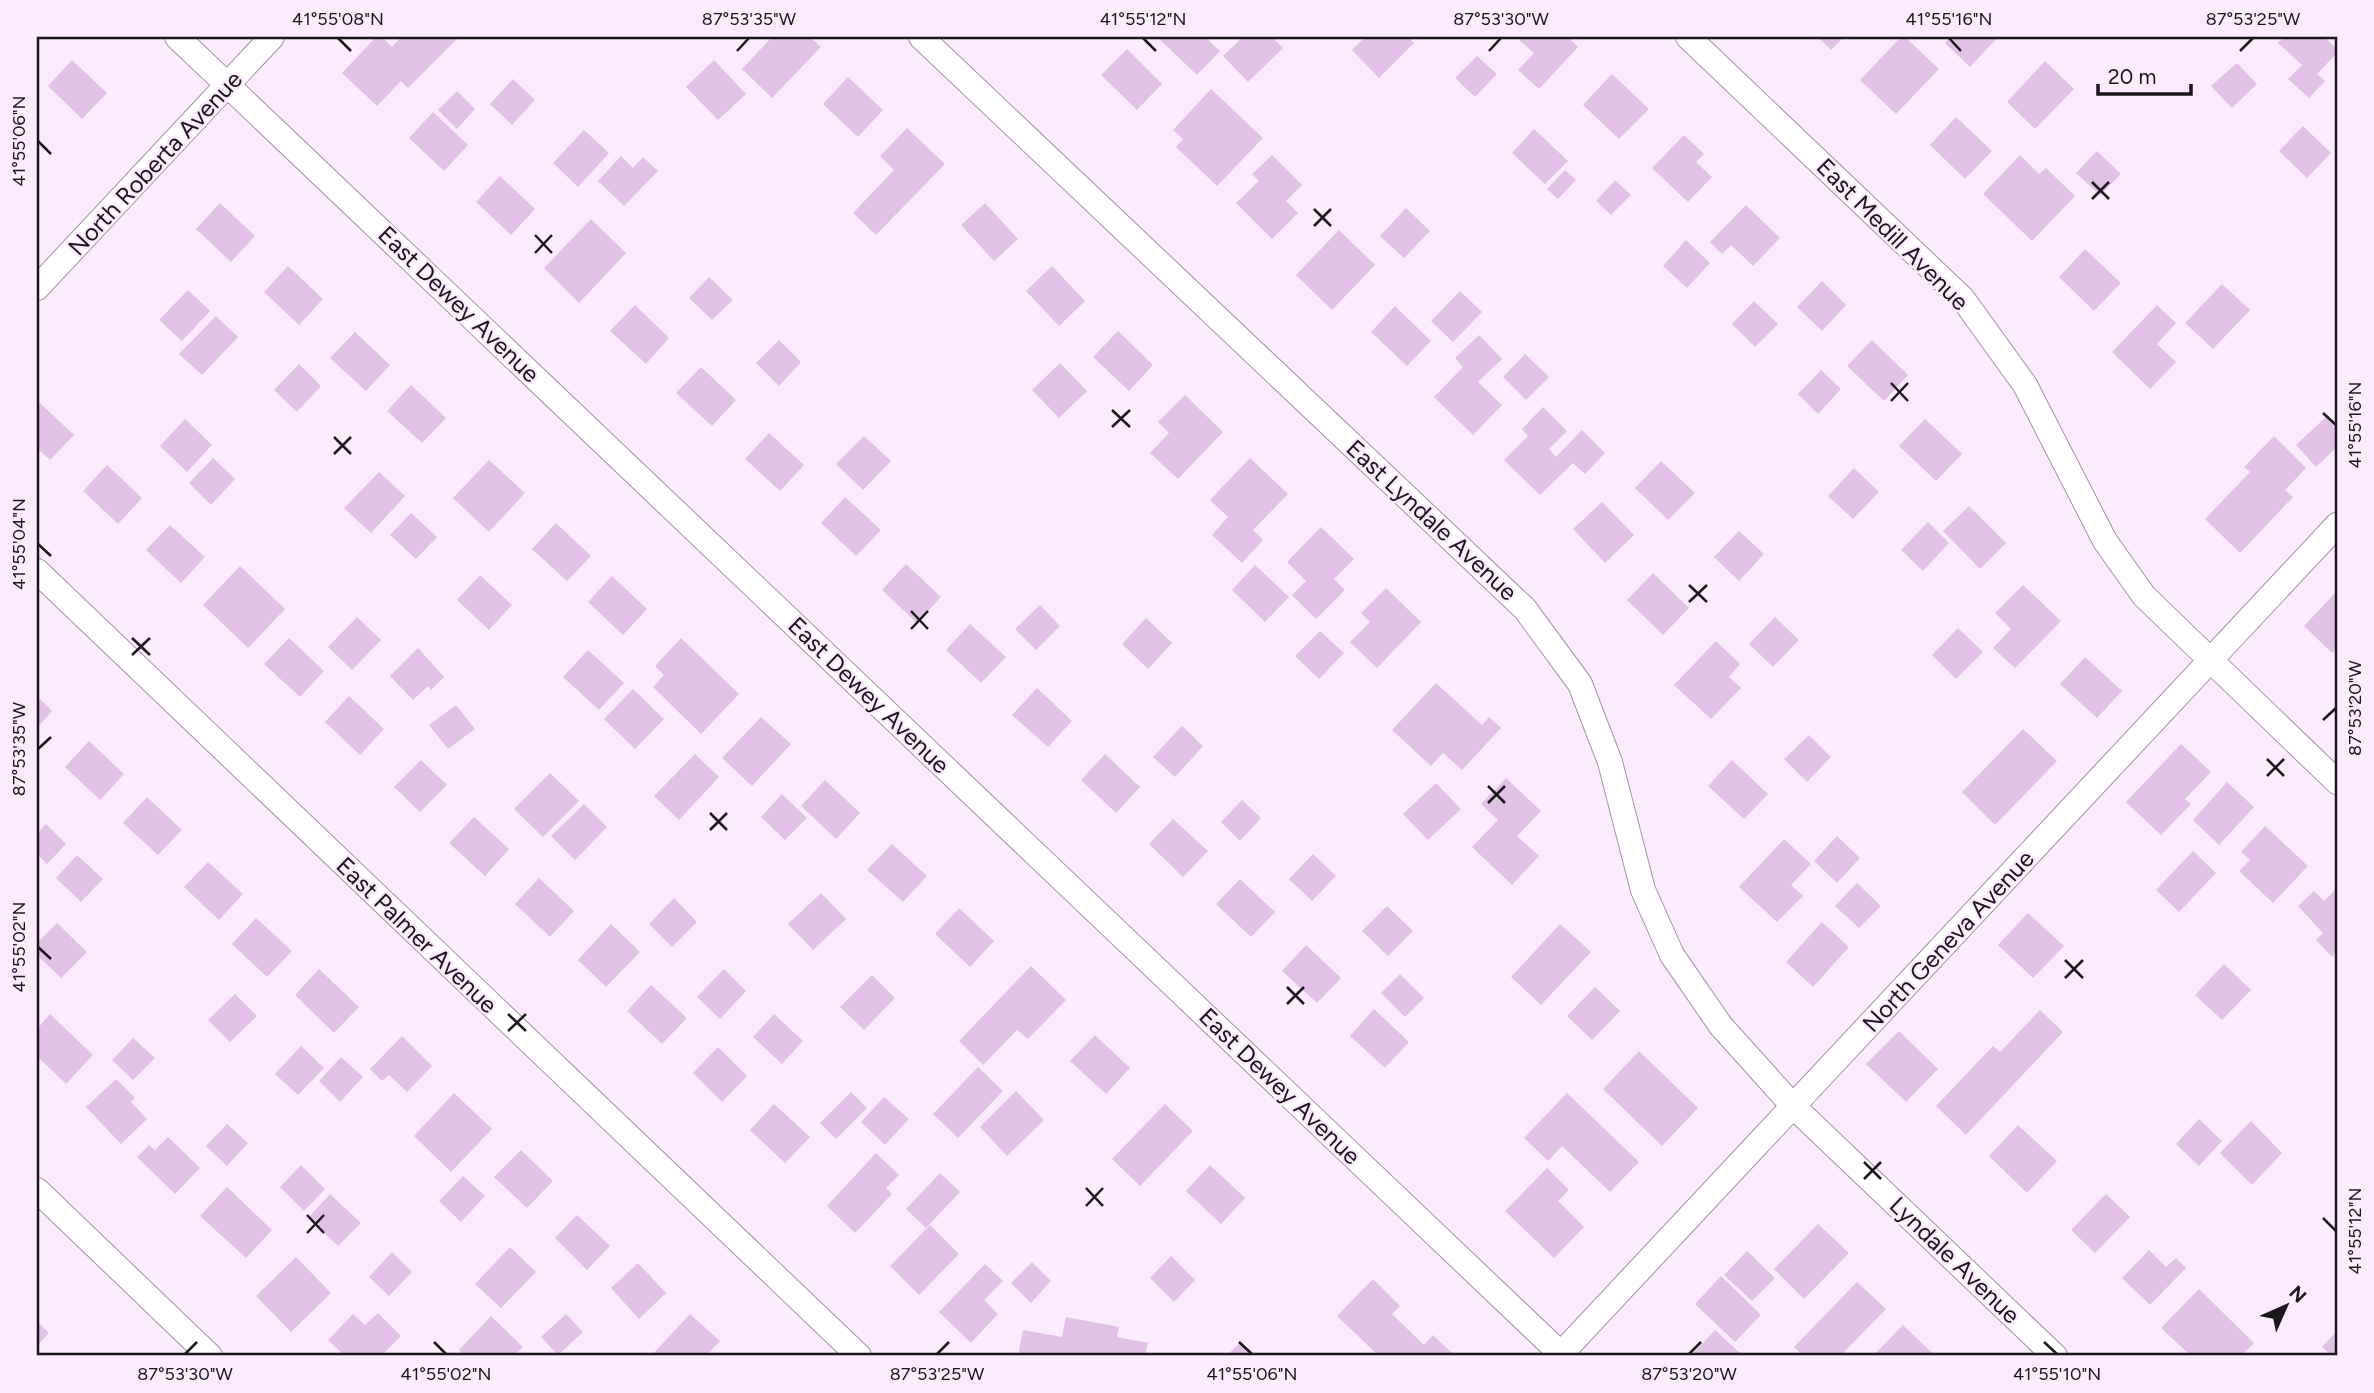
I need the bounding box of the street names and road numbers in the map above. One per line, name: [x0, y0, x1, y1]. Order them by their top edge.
street label: North Roberta Avenue: [62, 65, 248, 261]
street label: East Medill Avenue: [1811, 152, 1975, 316]
street label: East Dewey Avenue: [372, 220, 546, 388]
street label: East Lyndale Avenue: [1341, 433, 1523, 607]
street label: East Dewey Avenue: [782, 611, 956, 779]
street label: North Geneva Avenue: [1856, 844, 2040, 1038]
street label: East Palmer Avenue: [330, 851, 504, 1019]
street label: East Dewey Avenue: [1193, 1002, 1367, 1170]
street label: Lyndale Avenue: [1884, 1190, 2026, 1330]

